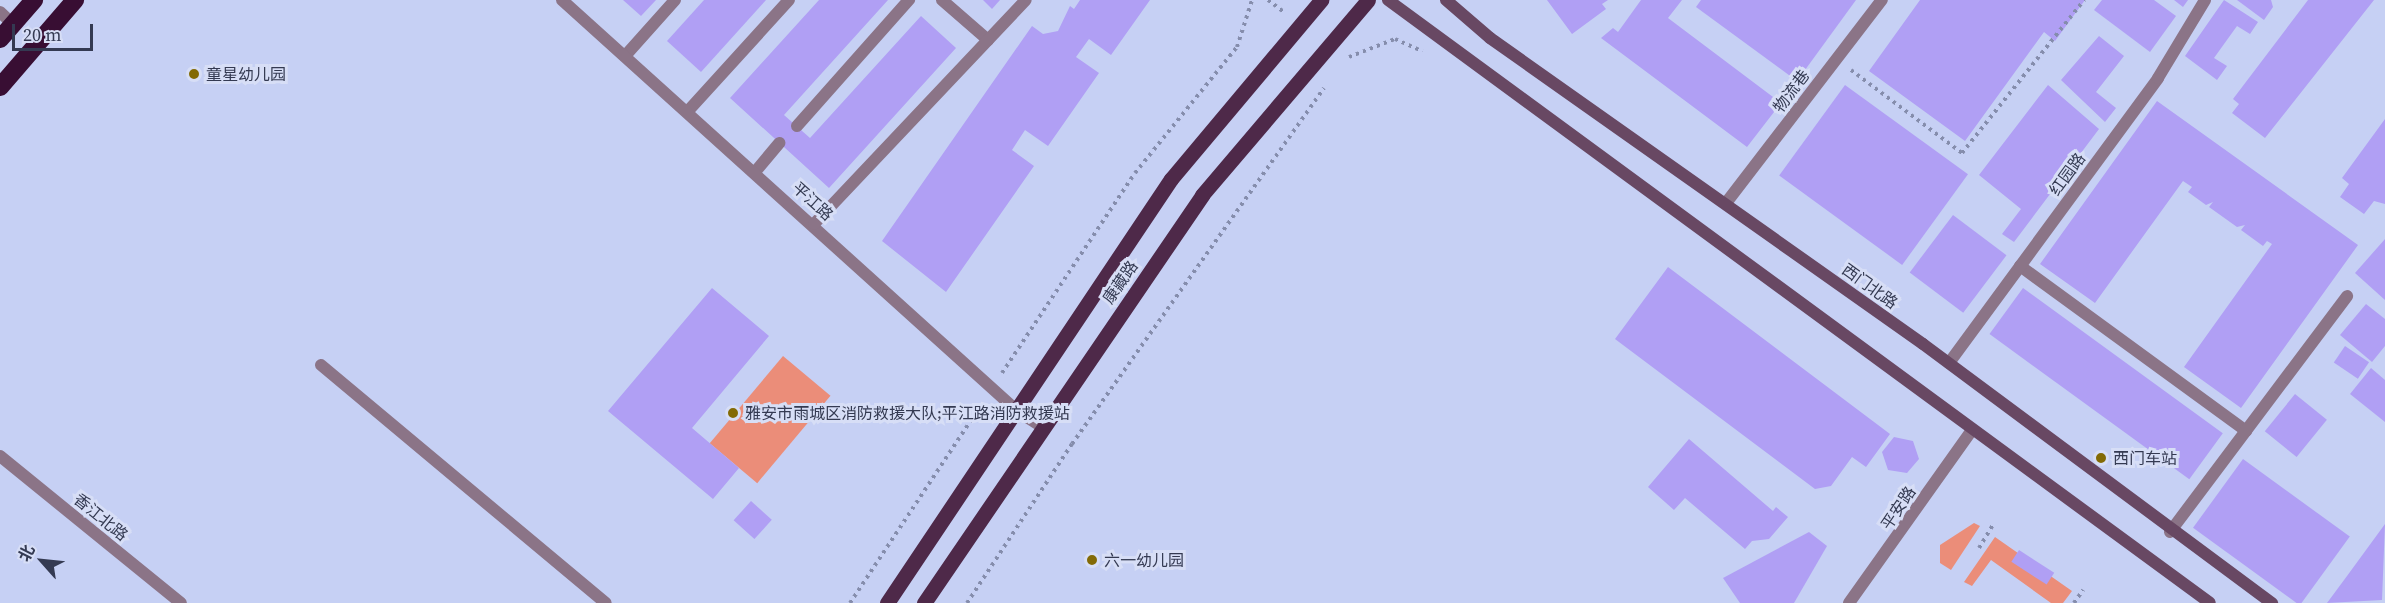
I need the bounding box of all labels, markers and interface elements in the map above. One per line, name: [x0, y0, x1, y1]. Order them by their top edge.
scale bar: [15, 12, 96, 50]
text: 20 m: [23, 22, 61, 47]
place label: 童星幼儿园: [206, 64, 286, 84]
street label: 物流巷: [1769, 66, 1813, 116]
marker: 童星幼儿园: [187, 67, 201, 81]
street label: 红园路: [2045, 149, 2089, 199]
street label: 平江路: [789, 178, 837, 224]
street label: 康藏路: [1098, 257, 1142, 307]
street label: 西门北路: [1838, 259, 1902, 313]
place label: 雅安市雨城区消防救援大队;平江路消防救援站: [745, 403, 1070, 423]
marker: 雅安市雨城区消防救援大队;平江路消防救援站: [726, 406, 740, 420]
place label: 西门车站: [2113, 448, 2177, 468]
marker: 西门车站: [2094, 451, 2108, 465]
street label: 平安路: [1877, 483, 1919, 533]
street label: 香江北路: [70, 489, 132, 545]
north arrow: [12, 531, 72, 591]
text: 北: [13, 541, 39, 565]
place label: 六一幼儿园: [1104, 550, 1184, 570]
marker: 六一幼儿园: [1085, 553, 1099, 567]

